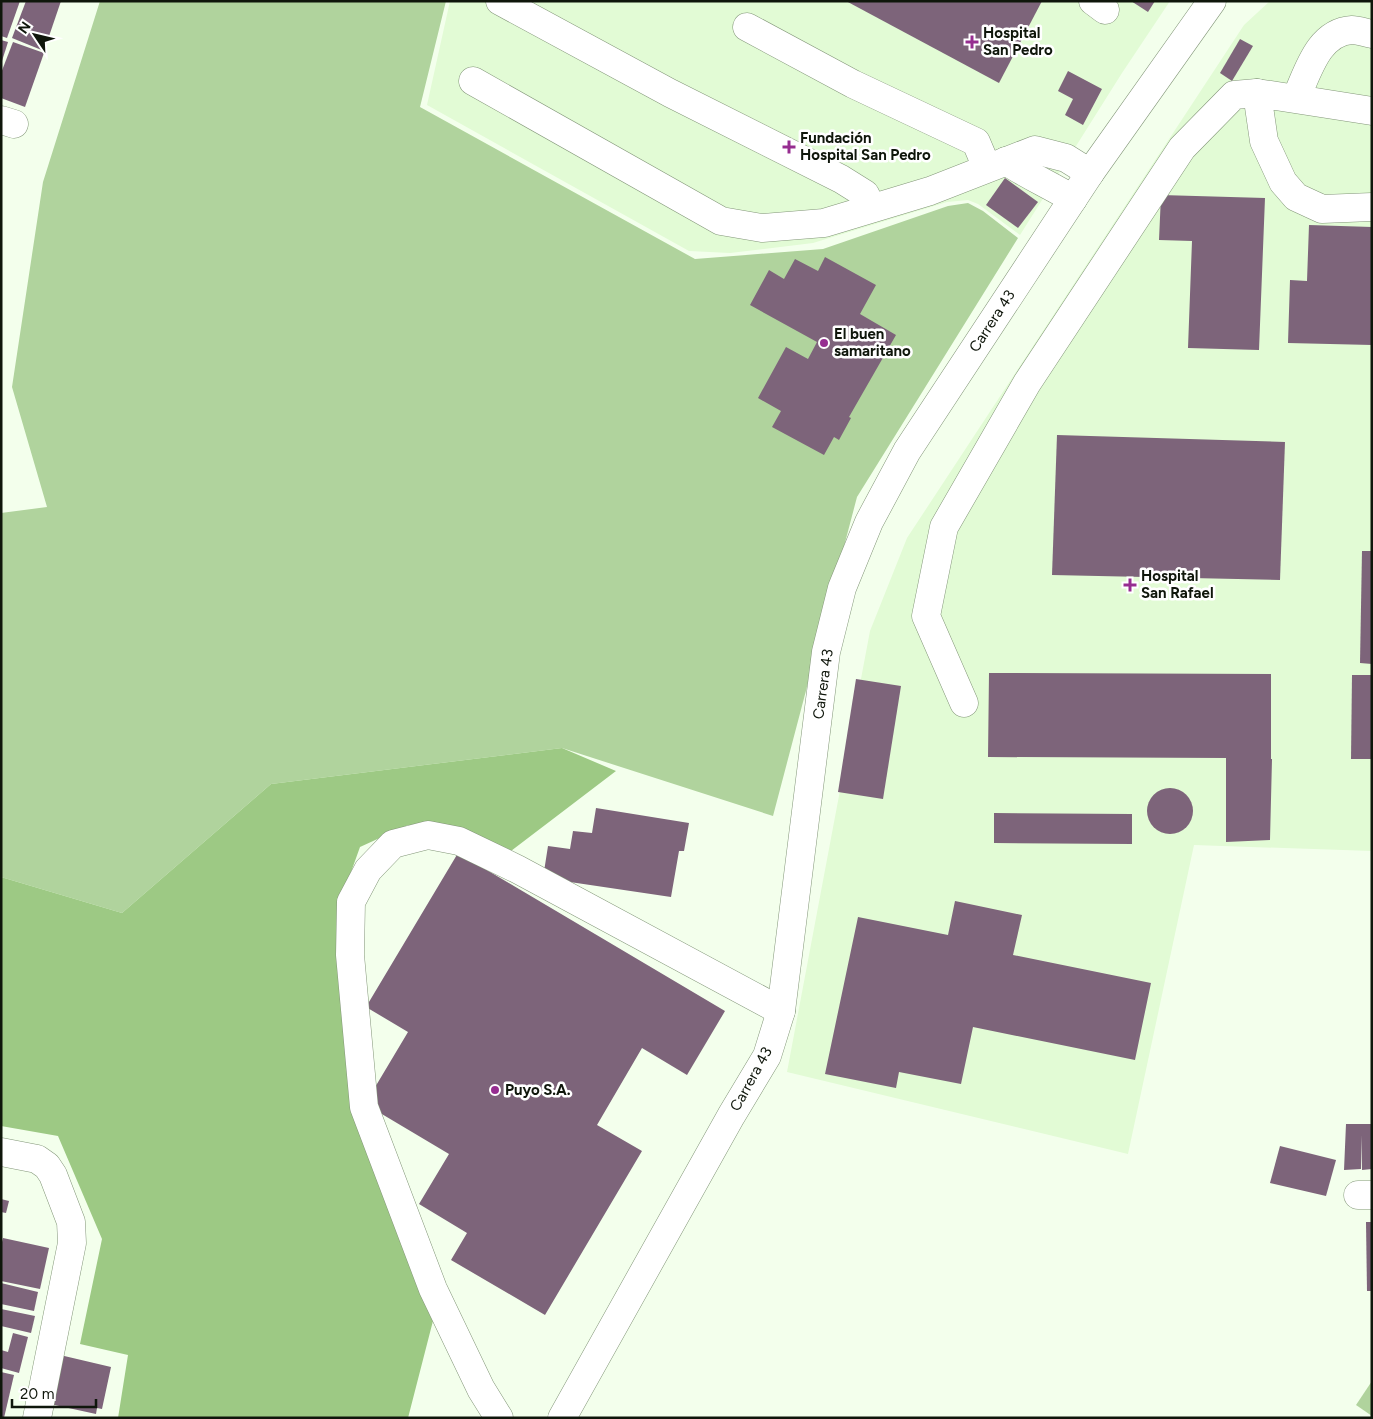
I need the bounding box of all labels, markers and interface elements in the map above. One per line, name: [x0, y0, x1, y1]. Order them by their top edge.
north arrow: [10, 10, 60, 60]
text: N: [15, 19, 35, 37]
place label: Hospital San Pedro: [983, 24, 1053, 59]
marker: Hospital San Pedro: [965, 35, 979, 49]
place label: Fundación Hospital San Pedro: [800, 129, 931, 164]
marker: Fundación Hospital San Pedro: [782, 140, 796, 154]
street label: Carrera 43: [965, 286, 1019, 356]
place label: El buen samaritano: [834, 325, 911, 360]
marker: El buen samaritano: [818, 337, 830, 349]
place label: Hospital San Rafael: [1141, 567, 1214, 602]
marker: Hospital San Rafael: [1123, 578, 1137, 592]
street label: Carrera 43: [809, 648, 837, 720]
street label: Carrera 43: [726, 1044, 776, 1114]
place label: Puyo S.A.: [505, 1081, 571, 1099]
marker: Puyo S.A.: [489, 1084, 501, 1096]
scale bar: [12, 1376, 96, 1408]
text: 20 m: [20, 1385, 54, 1403]

